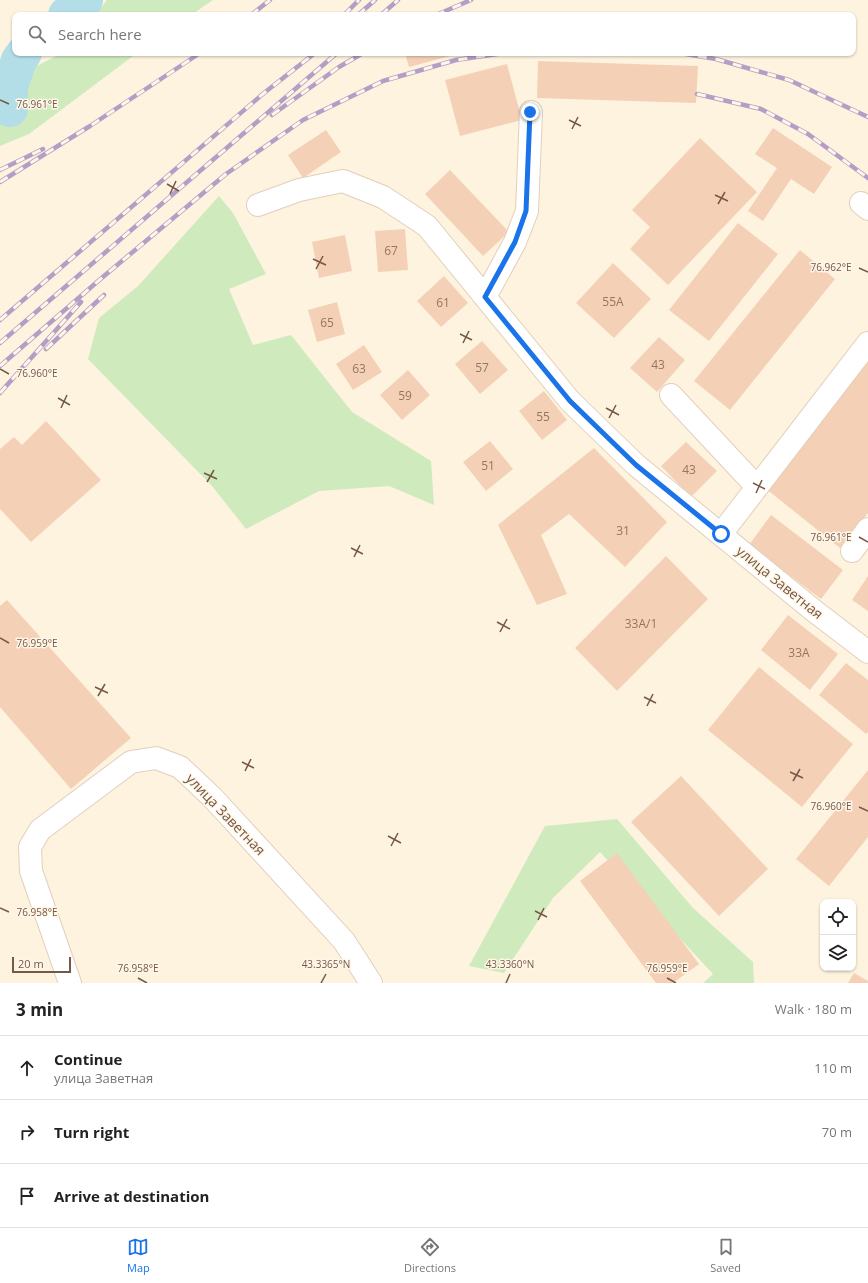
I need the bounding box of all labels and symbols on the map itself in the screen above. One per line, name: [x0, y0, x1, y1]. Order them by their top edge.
text: 76.961°E: [16, 97, 58, 111]
route end: [521, 103, 539, 121]
house number: 67: [384, 242, 398, 259]
text: 76.962°E: [810, 260, 852, 274]
house number: 55А: [602, 293, 624, 310]
house number: 61: [436, 294, 450, 311]
house number: 65: [320, 314, 334, 331]
house number: 43: [651, 356, 665, 373]
house number: 57: [475, 359, 489, 376]
house number: 63: [352, 360, 366, 377]
text: 76.960°E: [16, 366, 58, 380]
house number: 59: [398, 387, 412, 404]
house number: 55: [536, 408, 550, 425]
house number: 51: [481, 457, 495, 474]
house number: 43: [682, 461, 696, 478]
house number: 31: [616, 522, 630, 539]
route start: [712, 525, 730, 543]
text: 76.961°E: [810, 530, 852, 544]
street label: улица Заветная: [732, 541, 828, 623]
house number: 33А/1: [625, 615, 657, 632]
text: 76.959°E: [16, 636, 58, 650]
house number: 33А: [788, 644, 810, 661]
street label: улица Заветная: [182, 769, 270, 859]
text: 76.960°E: [810, 799, 852, 813]
text: 76.958°E: [16, 905, 58, 919]
scale bar: [12, 955, 71, 974]
text: 43.3365°N: [302, 957, 350, 971]
text: 43.3360°N: [486, 957, 534, 971]
text: 76.958°E: [117, 961, 159, 975]
text: 76.959°E: [646, 961, 688, 975]

